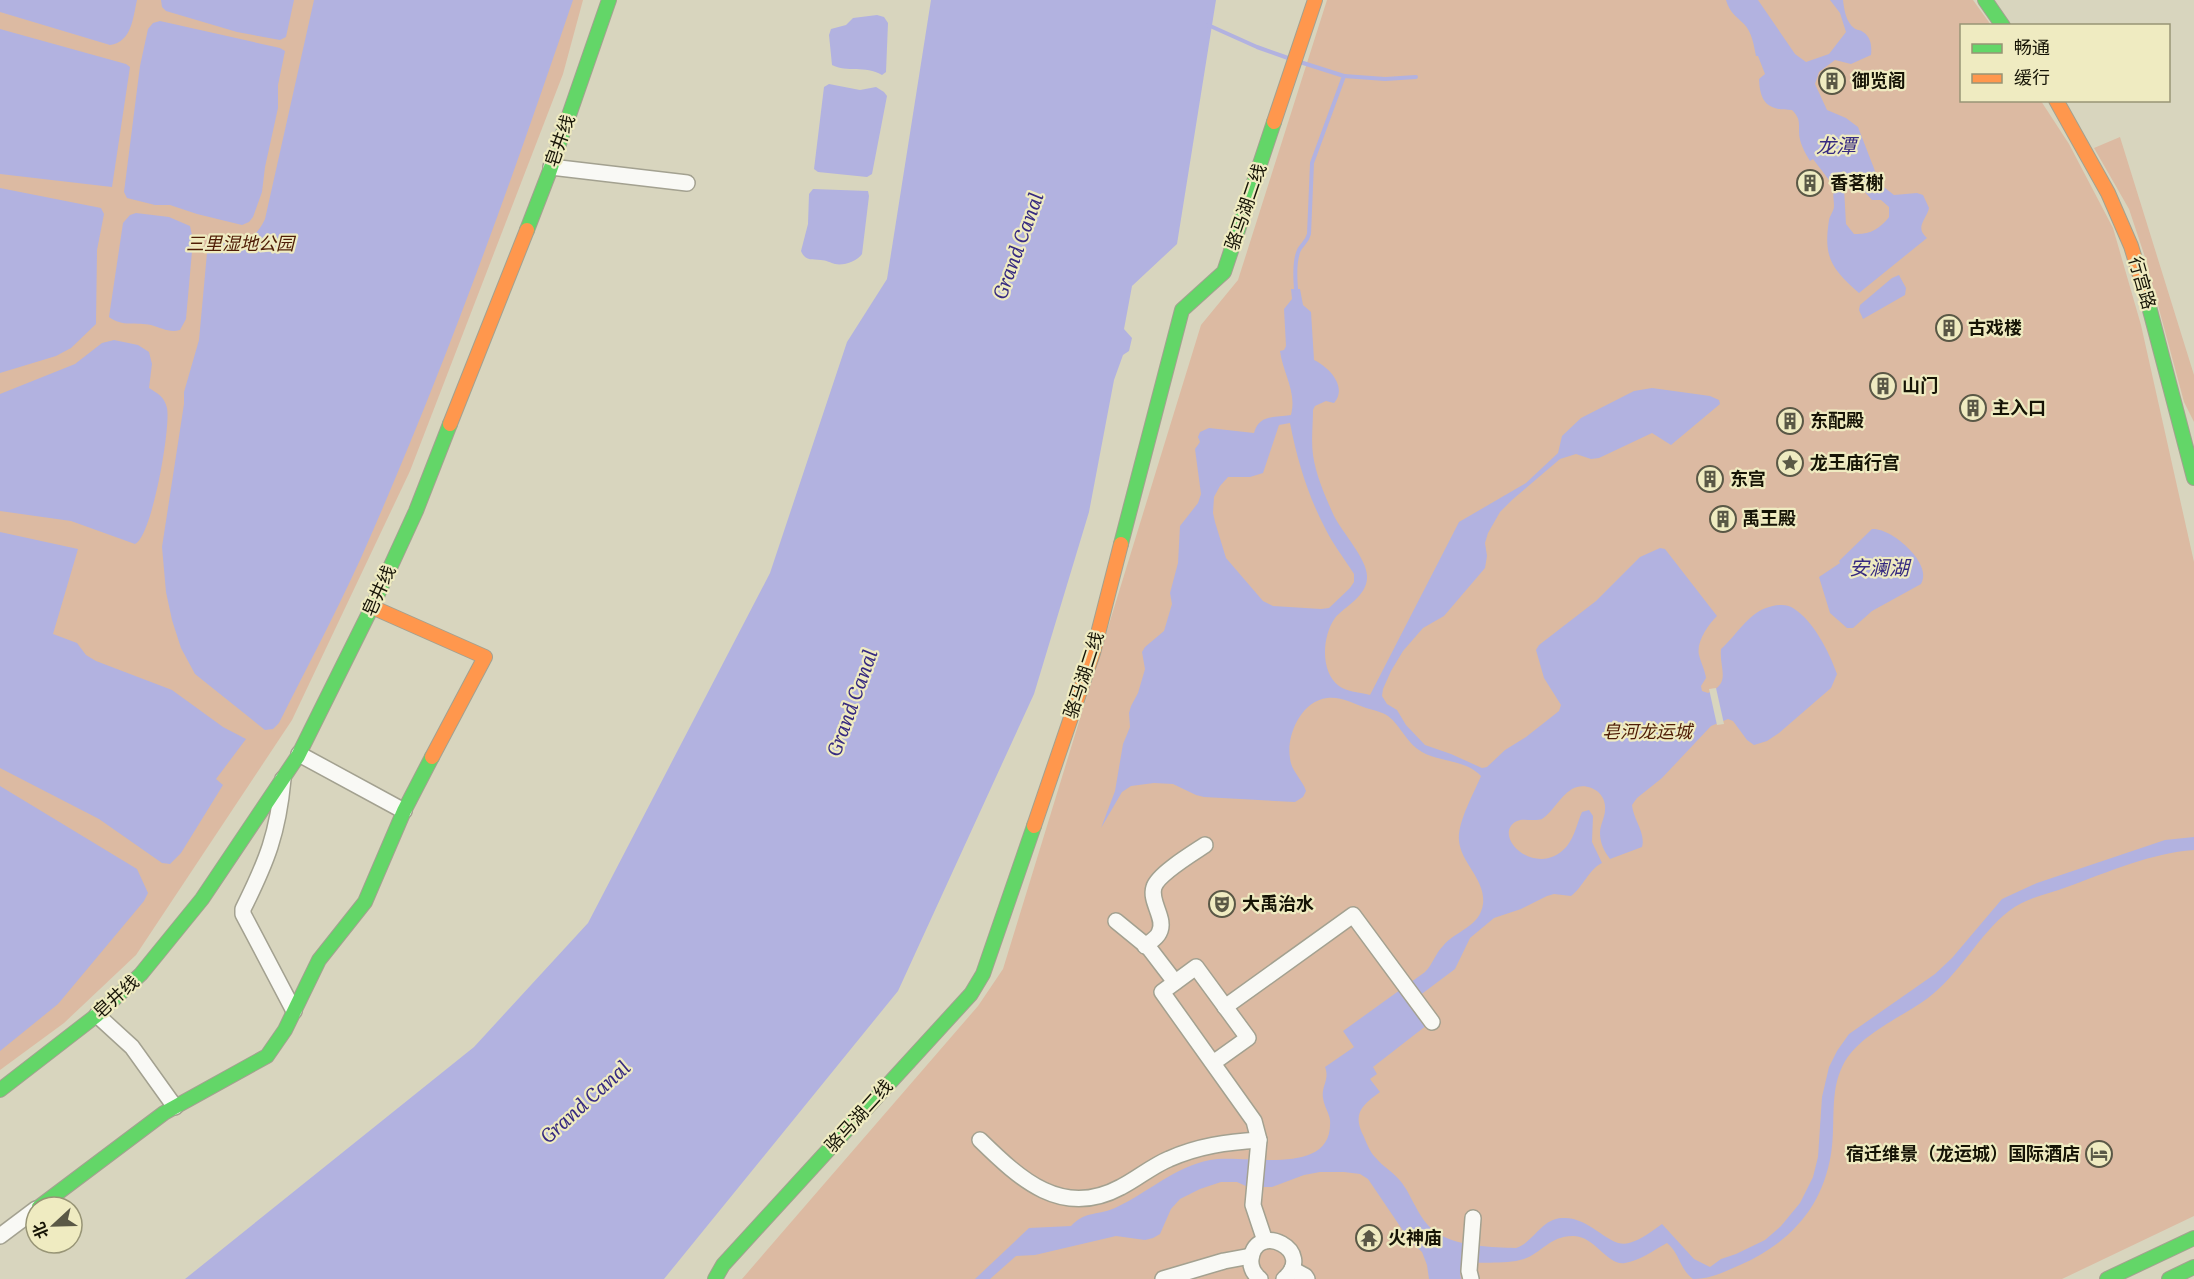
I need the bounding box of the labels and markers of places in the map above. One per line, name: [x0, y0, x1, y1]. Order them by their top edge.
building icon: 御览阁: [1817, 66, 1847, 96]
place label: 御览阁: [1851, 66, 1906, 93]
building icon: 香茗榭: [1795, 168, 1825, 198]
place label: 香茗榭: [1830, 168, 1884, 195]
building icon: 古戏楼: [1934, 313, 1964, 343]
place label: 古戏楼: [1968, 313, 2022, 340]
building icon: 山门: [1868, 371, 1898, 401]
place label: 山门: [1902, 371, 1938, 398]
building icon: 主入口: [1958, 393, 1988, 423]
place label: 主入口: [1992, 393, 2046, 420]
building icon: 东配殿: [1775, 406, 1805, 436]
place label: 东配殿: [1810, 406, 1864, 433]
place icon: 龙王庙行宫: [1775, 448, 1805, 478]
place label: 龙王庙行宫: [1810, 448, 1900, 475]
building icon: 东宫: [1695, 464, 1725, 494]
place label: 东宫: [1730, 464, 1766, 491]
building icon: 禹王殿: [1708, 504, 1738, 534]
place label: 禹王殿: [1742, 504, 1796, 531]
theatre icon: 大禹治水: [1207, 889, 1237, 919]
place label: 大禹治水: [1242, 889, 1314, 916]
place label: 宿迁维景（龙运城）国际酒店: [1846, 1139, 2080, 1166]
hotel icon: 宿迁维景（龙运城）国际酒店: [2084, 1139, 2114, 1169]
temple icon: 火神庙: [1354, 1223, 1384, 1253]
place label: 火神庙: [1388, 1223, 1442, 1250]

